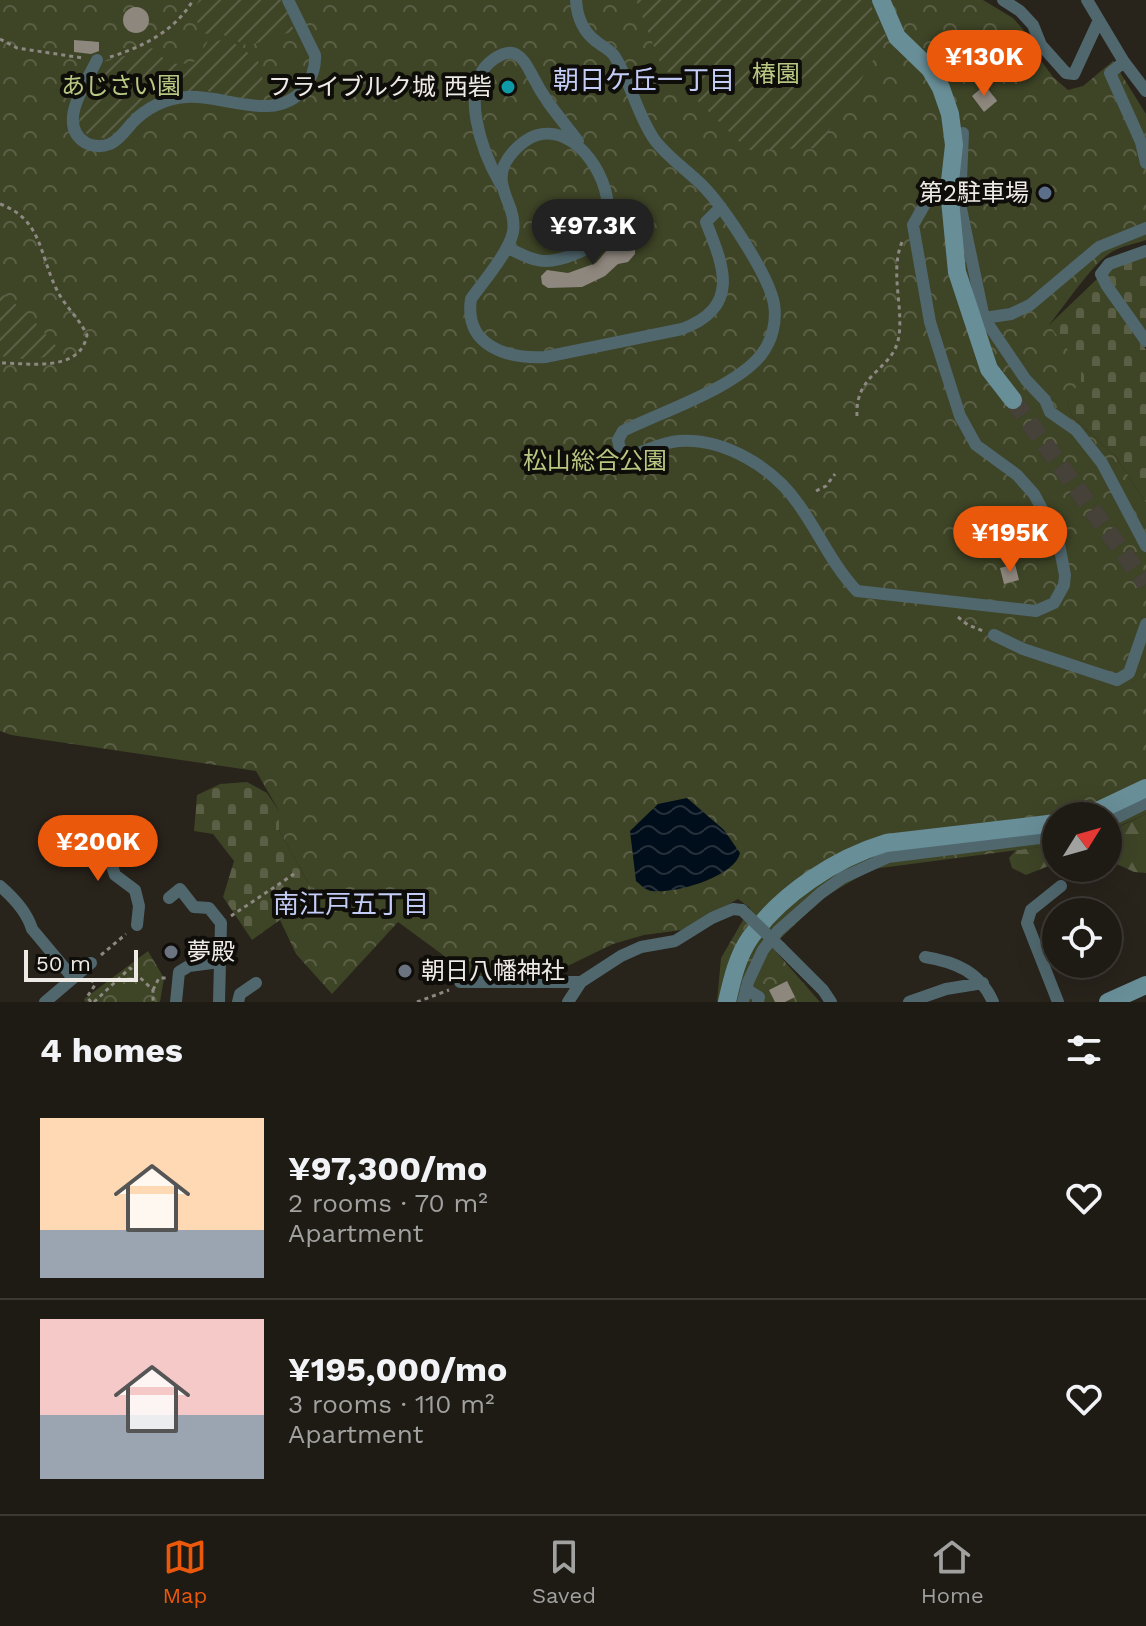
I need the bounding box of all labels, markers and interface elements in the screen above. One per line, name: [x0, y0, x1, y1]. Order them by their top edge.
pin: ¥130K: [928, 30, 1040, 98]
text: ¥130K: [945, 41, 1023, 71]
park label: 椿園: [752, 60, 800, 88]
district label: 朝日ケ丘一丁目: [553, 65, 735, 95]
park label: あじさい園: [61, 72, 181, 100]
place label: フライブルク城 西砦: [268, 73, 492, 101]
marker: フライブルク城 西砦: [499, 78, 517, 96]
place label: 第2駐車場: [919, 179, 1029, 207]
marker: 第2駐車場: [1036, 184, 1054, 202]
pin: ¥97.3K: [528, 199, 658, 267]
text: ¥97.3K: [550, 210, 636, 240]
park label: 松山総合公園: [523, 447, 667, 475]
pin: ¥195K: [954, 506, 1066, 574]
text: ¥195K: [971, 517, 1049, 547]
north arrow: [1042, 802, 1122, 882]
map controls: [1042, 802, 1122, 978]
pin: ¥200K: [42, 815, 154, 883]
text: ¥200K: [56, 826, 140, 856]
district label: 南江戸五丁目: [273, 889, 429, 919]
button: locate: [1042, 898, 1122, 978]
place label: 夢殿: [187, 938, 235, 966]
marker: 夢殿: [162, 943, 180, 961]
scale bar: [24, 946, 138, 982]
text: 50 m: [36, 951, 91, 976]
place label: 朝日八幡神社: [421, 957, 565, 985]
marker: 朝日八幡神社: [396, 962, 414, 980]
icon: filters: [1062, 1028, 1106, 1072]
text: 4 homes: [40, 1030, 183, 1070]
text: ¥97,300/mo: [288, 1148, 487, 1188]
icon: home: [104, 1150, 200, 1246]
icon: heart: [1062, 1176, 1106, 1220]
text: 2 rooms · 70 m²: [288, 1188, 488, 1218]
text: Apartment: [288, 1218, 424, 1248]
text: ¥195,000/mo: [288, 1349, 507, 1389]
icon: home: [104, 1351, 200, 1447]
icon: heart: [1062, 1377, 1106, 1421]
text: 3 rooms · 110 m²: [288, 1389, 495, 1419]
text: Apartment: [288, 1419, 424, 1449]
tab: Map: [162, 1535, 207, 1608]
tab: Saved: [532, 1535, 596, 1608]
tab: Home: [921, 1535, 984, 1608]

